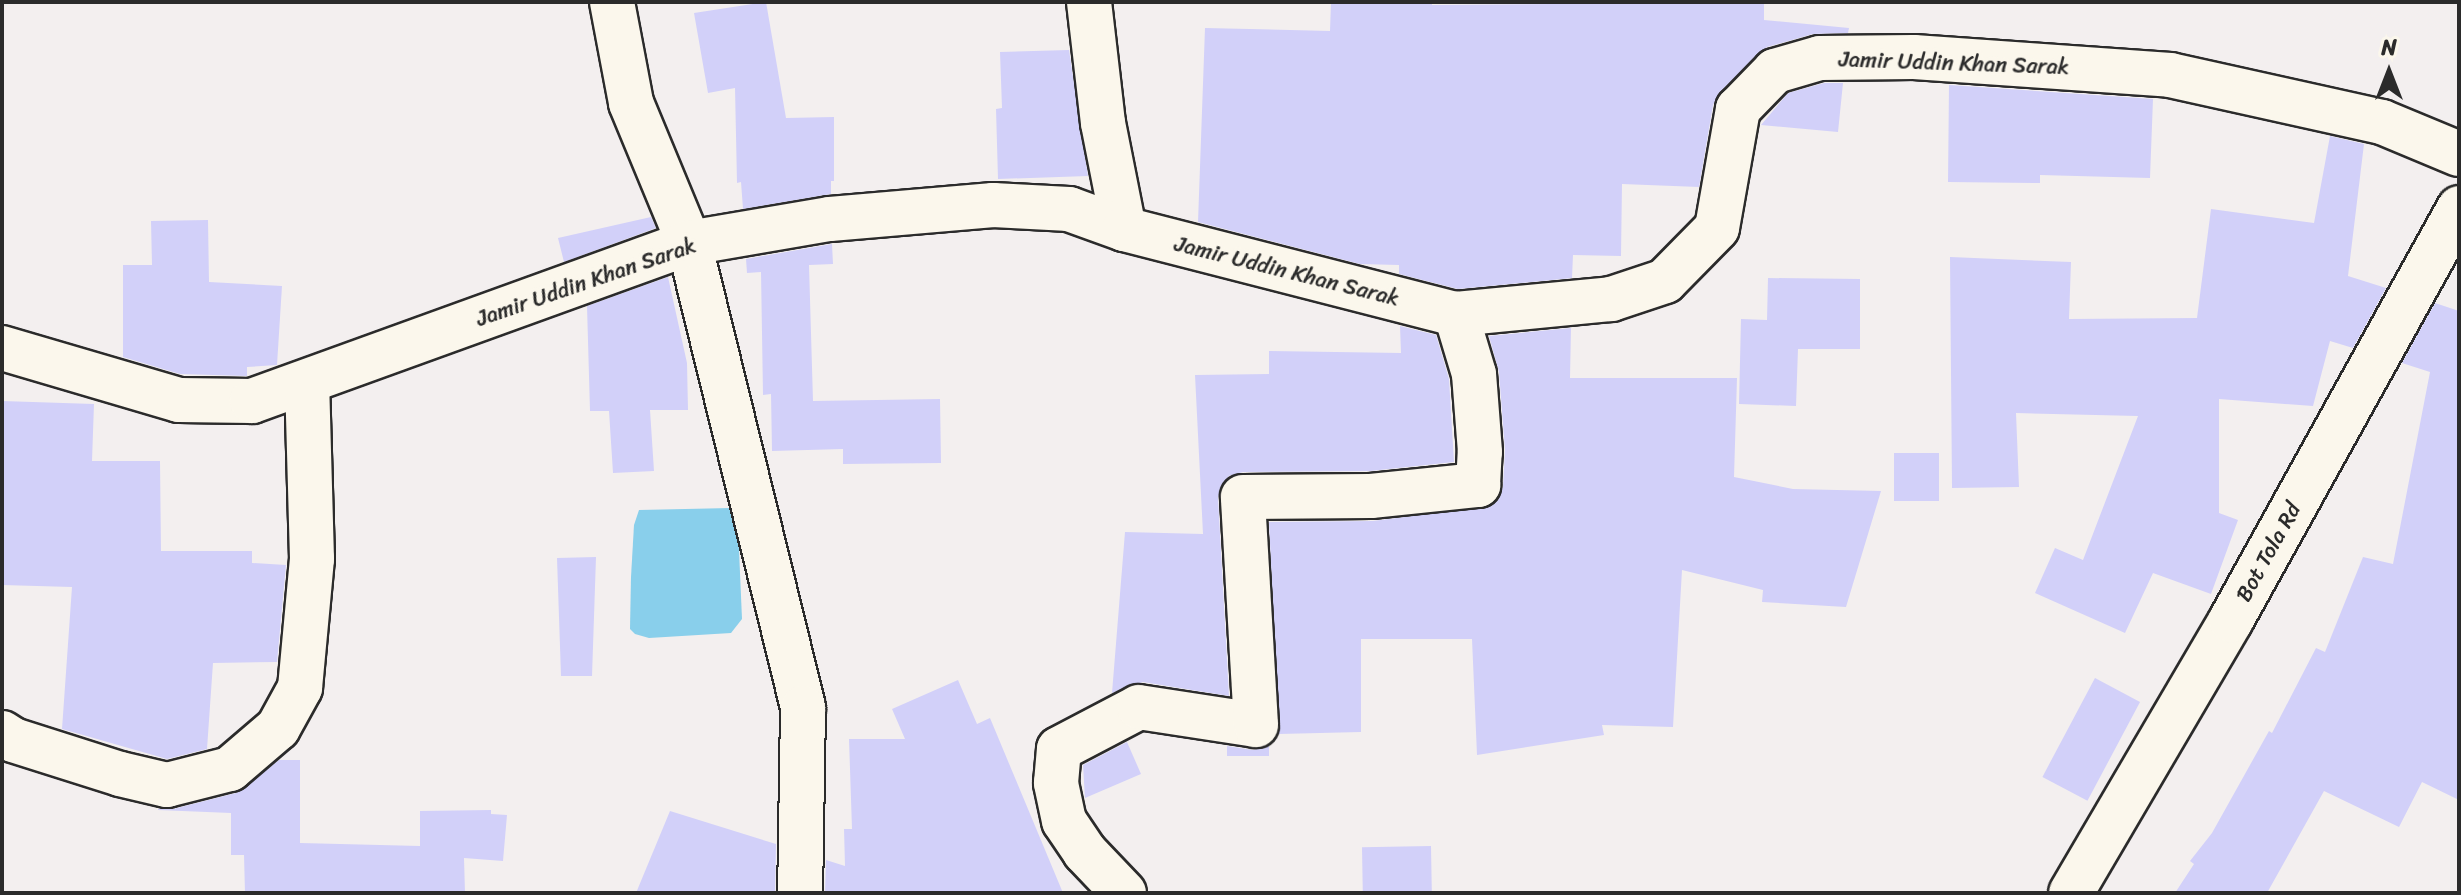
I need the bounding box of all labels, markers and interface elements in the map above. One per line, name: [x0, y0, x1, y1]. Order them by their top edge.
text: N: [2381, 28, 2397, 67]
north arrow: [2349, 32, 2429, 112]
street label: Jamir Uddin Khan Sarak: [1838, 46, 2070, 80]
street label: Jamir Uddin Khan Sarak: [1172, 230, 1402, 312]
street label: Jamir Uddin Khan Sarak: [473, 232, 699, 332]
street label: Bot Tola Rd: [2230, 498, 2306, 606]

